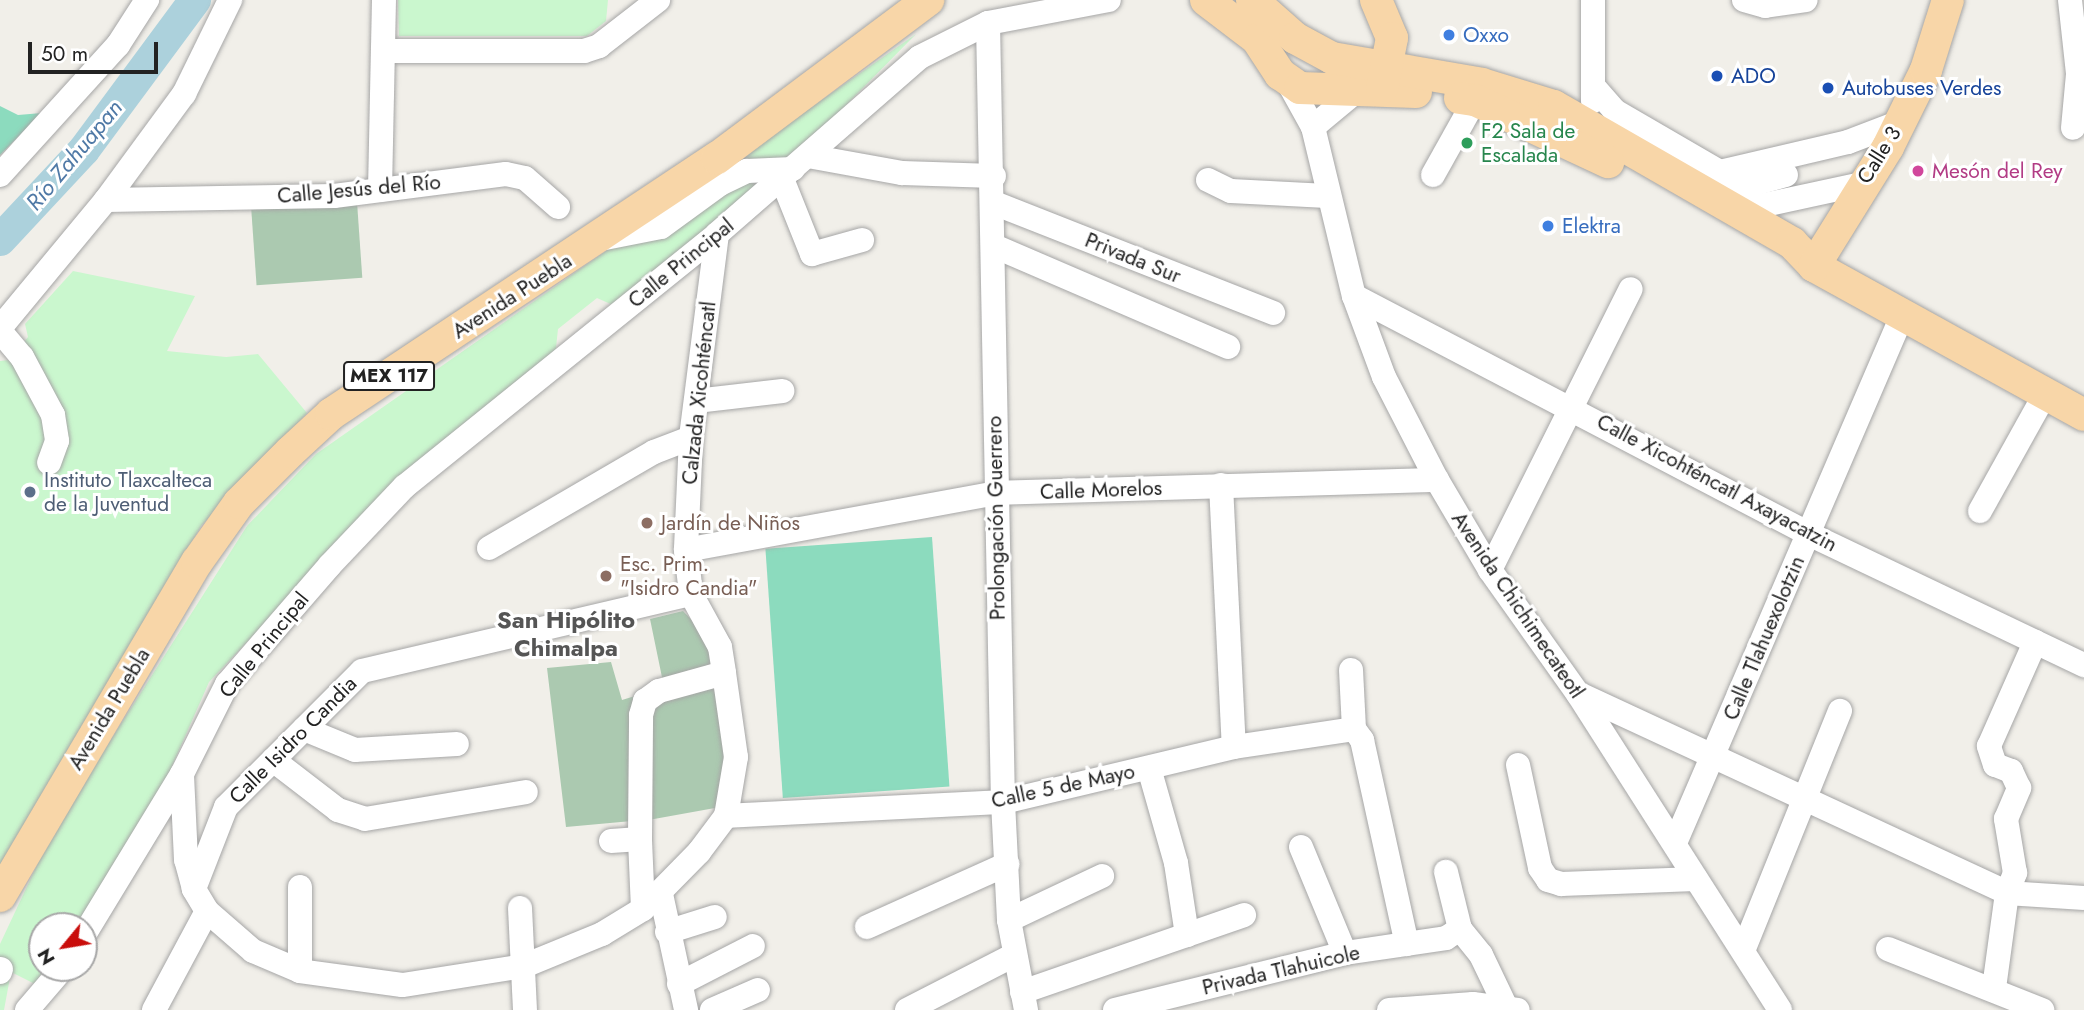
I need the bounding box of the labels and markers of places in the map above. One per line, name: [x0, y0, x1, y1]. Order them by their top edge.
place label: Oxxo: [1463, 22, 1509, 48]
marker: Oxxo: [1441, 27, 1457, 43]
place label: ADO: [1731, 63, 1776, 89]
marker: ADO: [1709, 68, 1725, 84]
place label: Autobuses Verdes: [1842, 75, 2001, 101]
marker: Autobuses Verdes: [1820, 80, 1836, 96]
place label: F2 Sala de Escalada: [1481, 118, 1575, 168]
marker: F2 Sala de Escalada: [1459, 135, 1475, 151]
place label: Mesón del Rey: [1932, 158, 2062, 184]
marker: Mesón del Rey: [1910, 163, 1926, 179]
place label: Elektra: [1562, 213, 1621, 239]
marker: Elektra: [1540, 218, 1556, 234]
place label: Instituto Tlaxcalteca de la Juventud: [44, 467, 212, 517]
marker: Instituto Tlaxcalteca de la Juventud: [22, 484, 38, 500]
place label: Jardín de Niños: [661, 510, 800, 536]
marker: Jardín de Niños: [639, 515, 655, 531]
place label: Esc. Prim. "Isidro Candia": [620, 551, 758, 601]
marker: Esc. Prim. "Isidro Candia": [598, 568, 614, 584]

